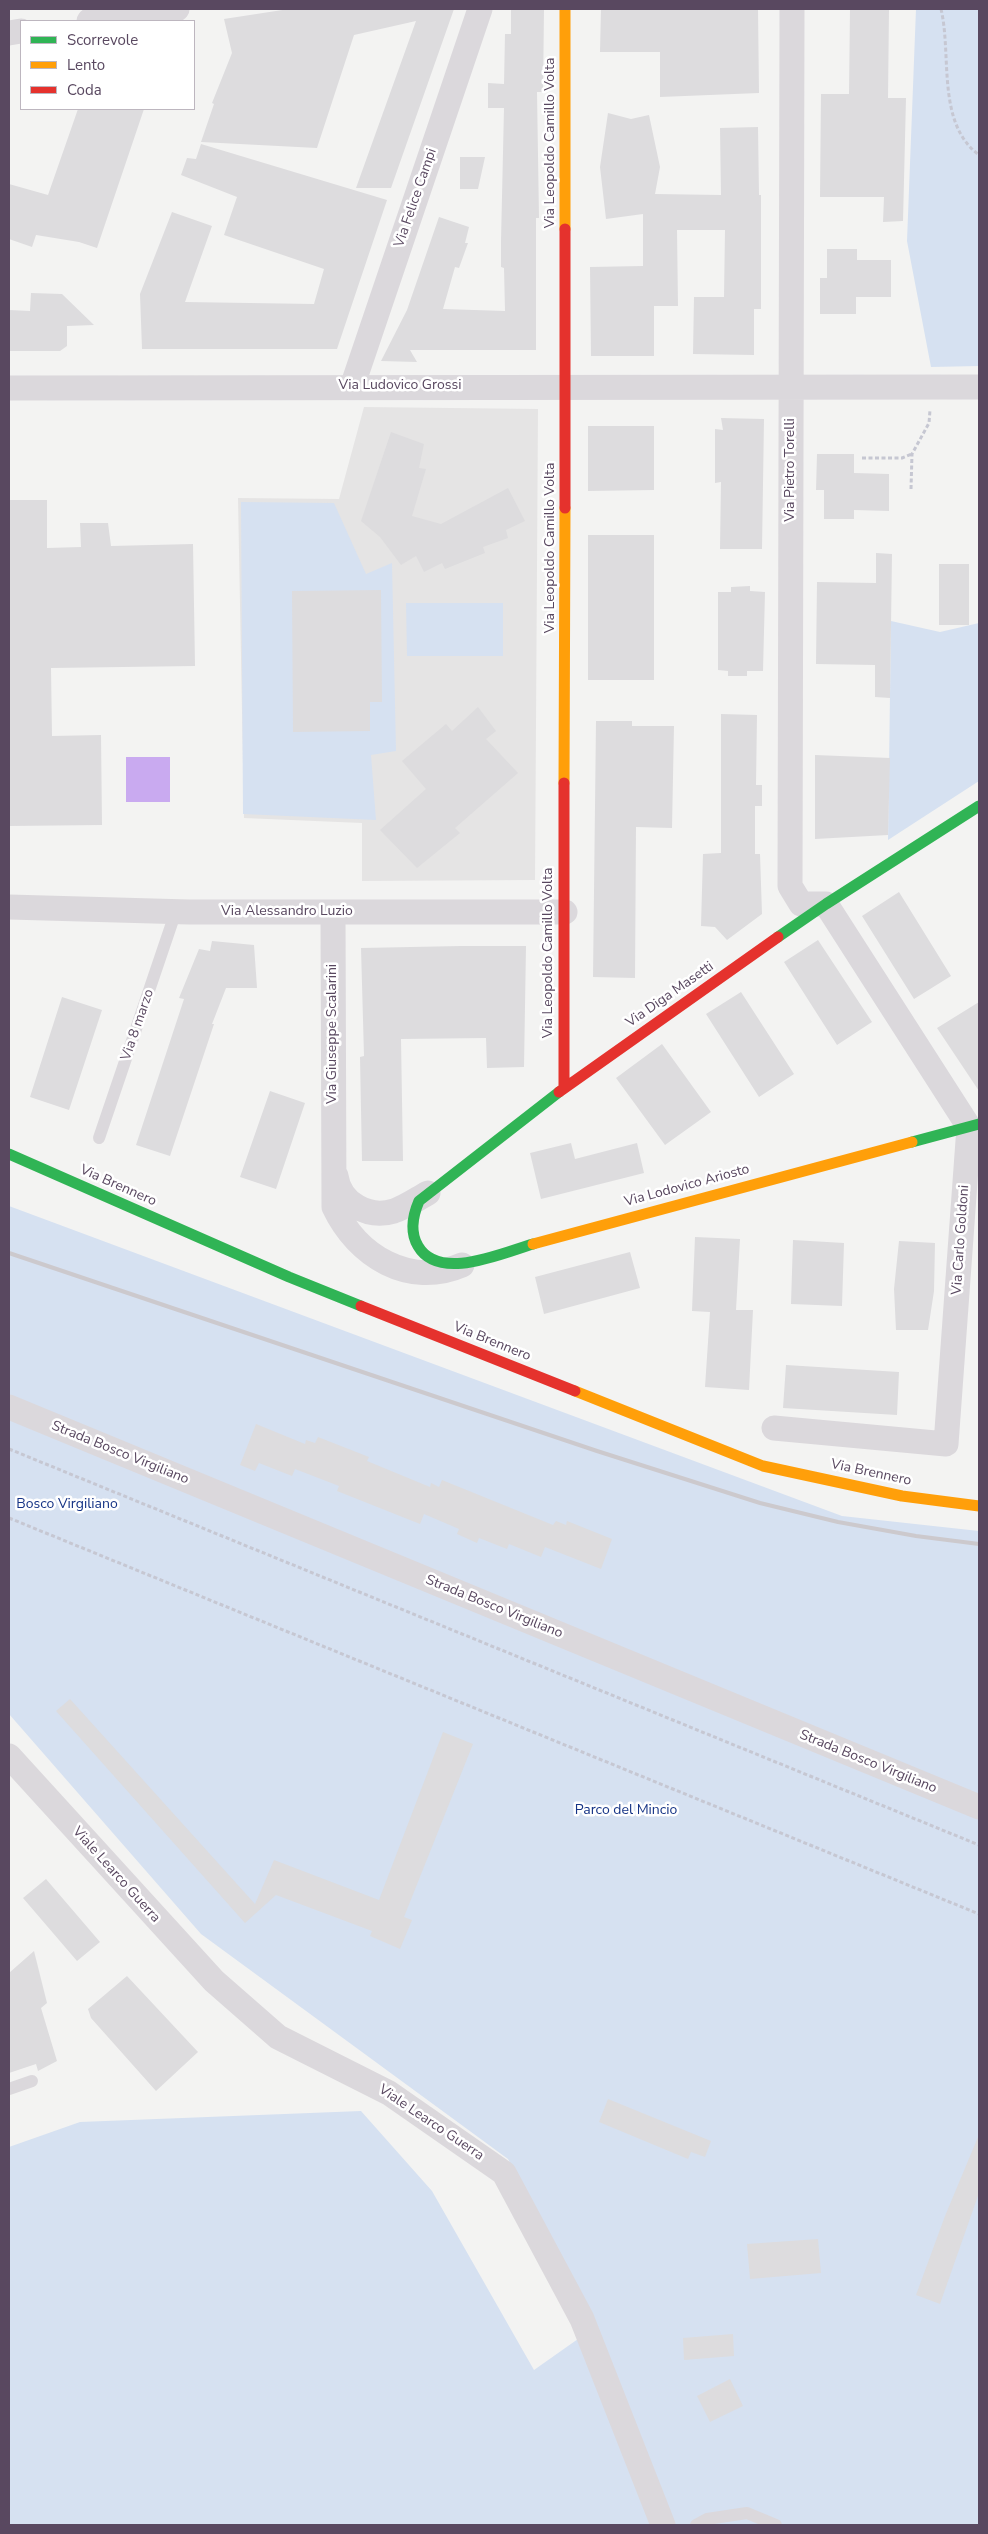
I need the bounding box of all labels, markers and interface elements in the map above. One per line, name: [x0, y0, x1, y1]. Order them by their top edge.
legend: [20, 20, 195, 110]
text: Scorrevole: [67, 30, 138, 50]
text: Lento: [67, 55, 105, 75]
street label: Via Leopoldo Camillo Volta: [543, 58, 559, 228]
text: Coda: [67, 80, 102, 100]
street label: Via Felice Campi: [391, 146, 441, 250]
street label: Via Ludovico Grossi: [339, 378, 461, 394]
street label: Via Pietro Torelli: [783, 418, 799, 522]
street label: Via Leopoldo Camillo Volta: [543, 463, 559, 633]
street label: Via Leopoldo Camillo Volta: [541, 868, 557, 1038]
street label: Via Alessandro Luzio: [221, 904, 353, 920]
street label: Via Diga Masetti: [623, 959, 717, 1031]
street label: Via Giuseppe Scalarini: [325, 964, 341, 1104]
street label: Via 8 marzo: [118, 987, 158, 1063]
street label: Via Lodovico Ariosto: [623, 1161, 751, 1211]
street label: Via Brennero: [77, 1162, 159, 1210]
street label: Via Carlo Goldoni: [949, 1184, 973, 1296]
street label: Via Brennero: [451, 1319, 533, 1365]
street label: Strada Bosco Virgiliano: [49, 1418, 191, 1488]
street label: Via Brennero: [829, 1456, 913, 1490]
park label: Bosco Virgiliano: [16, 1497, 118, 1513]
street label: Strada Bosco Virgiliano: [423, 1572, 565, 1642]
street label: Strada Bosco Virgiliano: [797, 1727, 939, 1797]
park label: Parco del Mincio: [575, 1803, 677, 1819]
street label: Viale Learco Guerra: [68, 1824, 164, 1926]
street label: Viale Learco Guerra: [375, 2082, 487, 2164]

